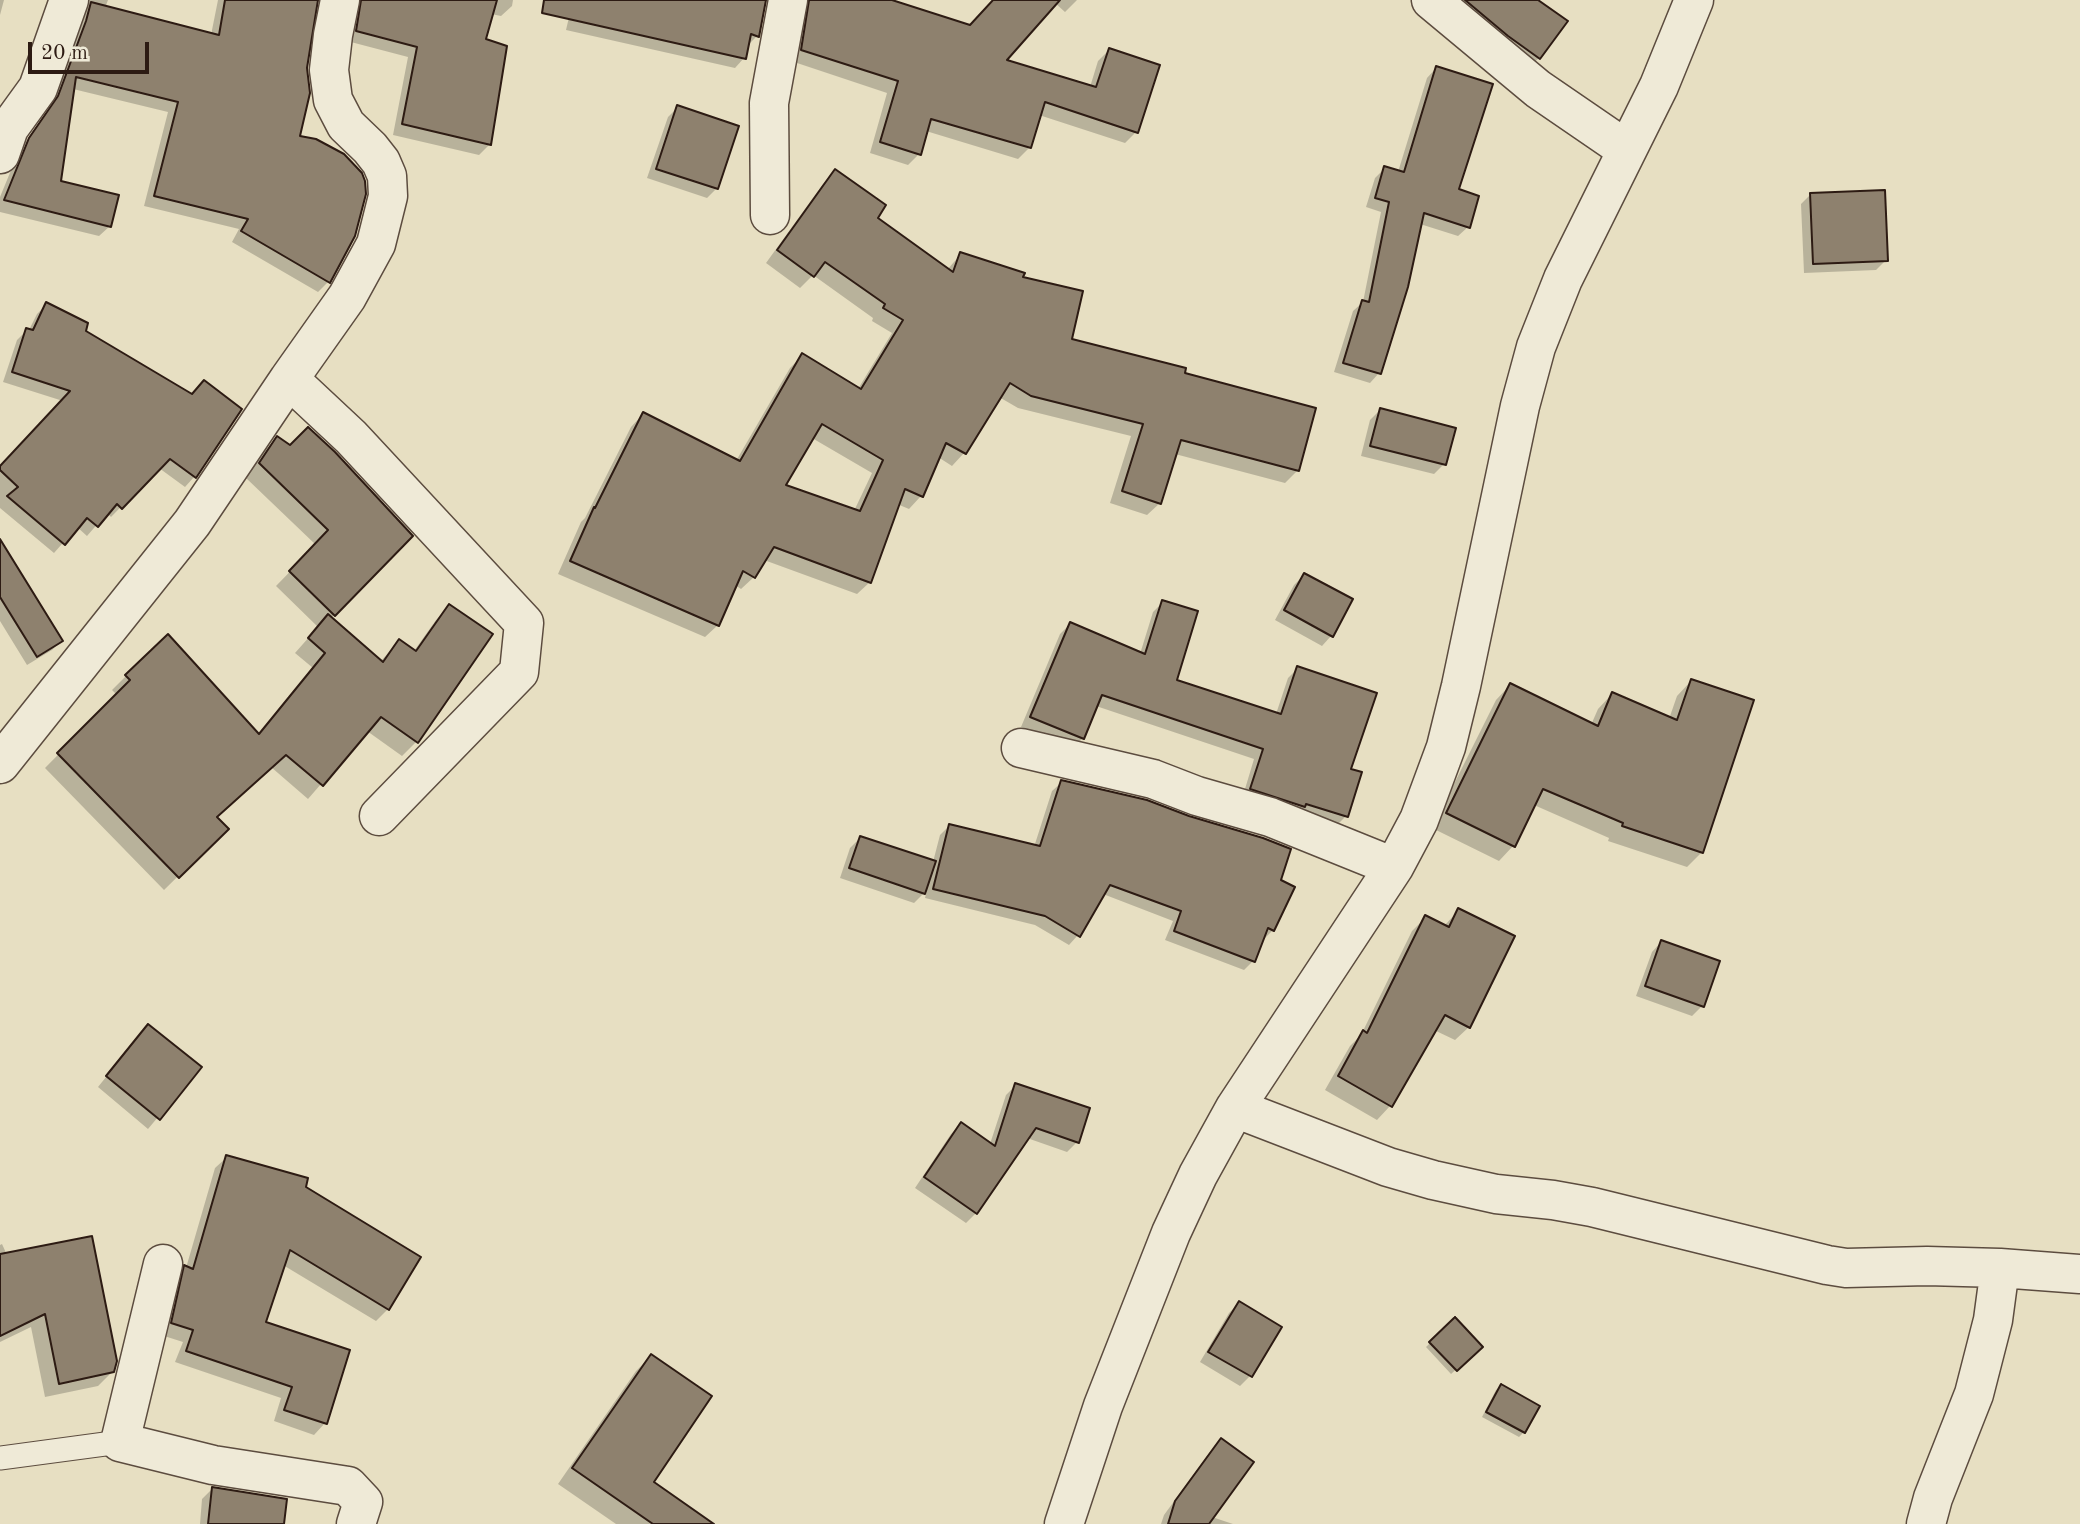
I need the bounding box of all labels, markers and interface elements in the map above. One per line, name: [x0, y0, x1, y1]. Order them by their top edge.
scale bar: [32, 28, 152, 72]
text: 20 m: [41, 43, 88, 64]

